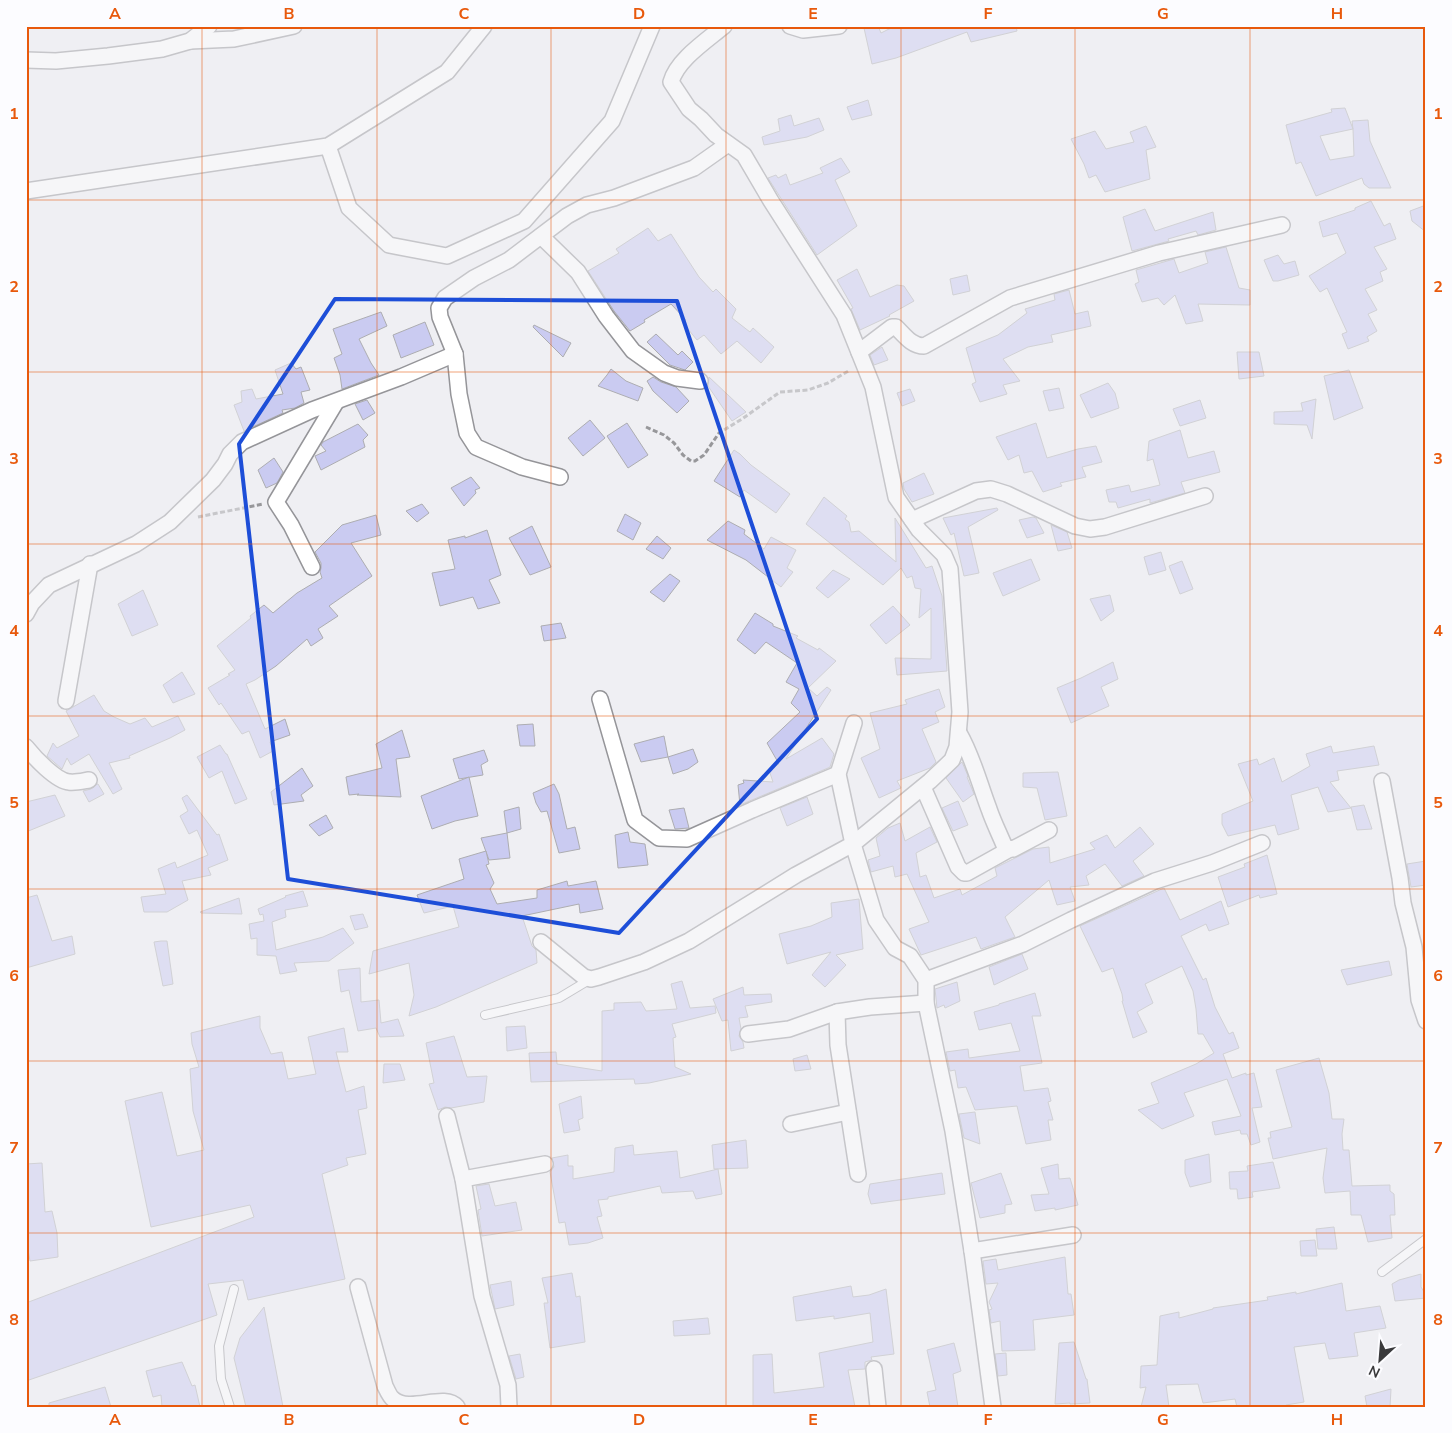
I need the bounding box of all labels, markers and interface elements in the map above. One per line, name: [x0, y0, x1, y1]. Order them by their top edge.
text: A: [109, 3, 121, 25]
text: B: [283, 3, 295, 25]
text: C: [459, 3, 470, 25]
text: D: [633, 3, 645, 25]
text: E: [808, 3, 818, 25]
text: F: [984, 3, 993, 25]
text: G: [1157, 3, 1169, 25]
text: H: [1331, 3, 1343, 25]
text: 1: [9, 103, 19, 125]
text: 1: [1433, 103, 1443, 125]
text: 2: [9, 276, 19, 298]
text: 2: [1433, 276, 1443, 298]
text: 3: [9, 448, 19, 470]
text: 3: [1433, 448, 1443, 470]
text: 4: [9, 620, 19, 642]
text: 4: [1433, 620, 1443, 642]
text: 5: [9, 792, 19, 814]
text: 5: [1433, 792, 1443, 814]
text: 6: [9, 965, 19, 987]
text: 6: [1433, 965, 1443, 987]
text: 7: [9, 1137, 19, 1159]
text: 7: [1433, 1137, 1443, 1159]
text: 8: [9, 1309, 19, 1331]
text: 8: [1433, 1309, 1443, 1331]
north arrow: [1354, 1336, 1404, 1386]
text: N: [1366, 1360, 1383, 1382]
text: A: [109, 1409, 121, 1431]
text: B: [283, 1409, 295, 1431]
text: C: [459, 1409, 470, 1431]
text: D: [633, 1409, 645, 1431]
text: E: [808, 1409, 818, 1431]
text: F: [984, 1409, 993, 1431]
text: G: [1157, 1409, 1169, 1431]
text: H: [1331, 1409, 1343, 1431]

